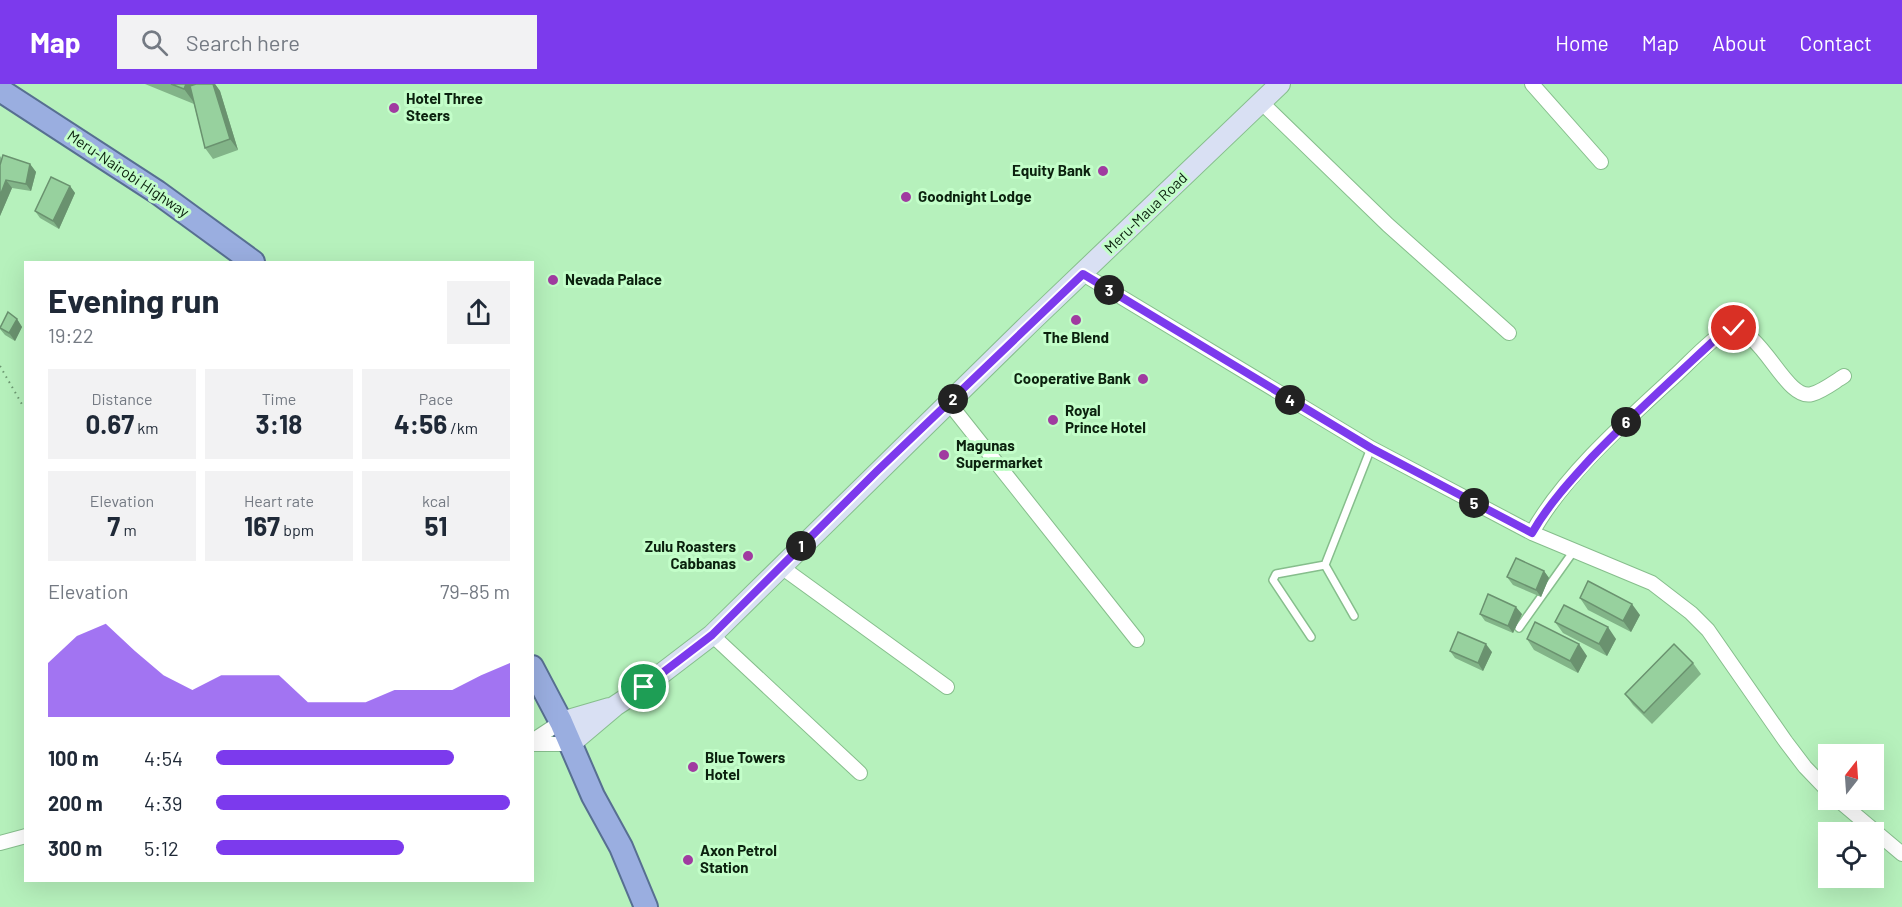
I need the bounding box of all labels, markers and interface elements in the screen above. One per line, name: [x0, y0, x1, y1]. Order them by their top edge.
search box: [117, 15, 537, 69]
text: Map: [30, 25, 81, 59]
icon: search: [138, 26, 171, 59]
text: Search here: [186, 29, 300, 55]
text: Home: [1555, 30, 1609, 55]
text: Map: [1642, 30, 1679, 55]
text: About: [1712, 30, 1767, 55]
text: Contact: [1800, 30, 1872, 55]
place label: Hotel Three Steers: [406, 89, 483, 124]
marker: Hotel Three Steers: [387, 101, 401, 115]
street label: Meru-Nairobi Highway: [64, 126, 193, 221]
place label: Equity Bank: [1012, 161, 1091, 179]
marker: Equity Bank: [1096, 164, 1110, 178]
street label: Meru-Maua Road: [1100, 168, 1191, 256]
place label: Goodnight Lodge: [918, 187, 1032, 205]
marker: Goodnight Lodge: [899, 190, 913, 204]
place label: Nevada Palace: [565, 270, 662, 288]
marker: Nevada Palace: [546, 273, 560, 287]
pin: 3: [1094, 275, 1124, 305]
text: Evening run: [48, 280, 220, 320]
text: 3: [1105, 280, 1113, 299]
button: share: [447, 281, 510, 344]
pin: [1708, 302, 1759, 353]
icon: check: [1717, 311, 1750, 344]
marker: The Blend: [1069, 313, 1083, 327]
text: 19:22: [48, 323, 94, 347]
place label: The Blend: [1043, 328, 1109, 346]
place label: Cooperative Bank: [1014, 369, 1131, 387]
marker: Cooperative Bank: [1136, 372, 1150, 386]
pin: 2: [938, 384, 968, 414]
pin: 4: [1275, 385, 1305, 415]
text: Distance: [92, 389, 152, 408]
text: Time: [262, 389, 296, 408]
text: Pace: [419, 389, 453, 408]
text: 2: [949, 389, 957, 408]
text: 4: [1285, 390, 1295, 409]
place label: Royal Prince Hotel: [1065, 401, 1146, 436]
pin: 6: [1611, 407, 1641, 437]
text: 0.67: [85, 408, 134, 439]
text: 3:18: [256, 408, 302, 439]
text: 4:56: [394, 408, 447, 439]
text: 6: [1622, 412, 1630, 431]
marker: Royal Prince Hotel: [1046, 413, 1060, 427]
text: km: [134, 418, 159, 437]
text: /km: [447, 418, 478, 437]
place label: Magunas Supermarket: [956, 436, 1043, 471]
marker: Magunas Supermarket: [937, 448, 951, 462]
pin: 5: [1459, 488, 1489, 518]
text: Elevation: [90, 491, 154, 510]
text: Heart rate: [244, 491, 314, 510]
text: kcal: [422, 491, 450, 510]
text: 5: [1470, 493, 1478, 512]
text: 7: [107, 510, 120, 541]
text: 167: [244, 510, 280, 541]
text: 51: [425, 510, 447, 541]
text: m: [120, 520, 137, 539]
text: bpm: [280, 520, 314, 539]
pin: 1: [786, 531, 816, 561]
text: 1: [798, 536, 804, 555]
place label: Zulu Roasters Cabbanas: [645, 537, 736, 572]
marker: Zulu Roasters Cabbanas: [741, 549, 755, 563]
text: Elevation: [48, 579, 129, 603]
text: 79–85 m: [440, 579, 510, 603]
pin: [618, 661, 669, 712]
icon: arrive: [627, 670, 660, 703]
north arrow: [1818, 744, 1884, 810]
map controls: [1818, 744, 1884, 888]
text: 100 m: [48, 746, 99, 770]
text: 4:54: [144, 746, 183, 770]
place label: Blue Towers Hotel: [705, 748, 786, 783]
marker: Blue Towers Hotel: [686, 760, 700, 774]
text: 200 m: [48, 791, 103, 815]
text: 4:39: [144, 791, 183, 815]
button: locate: [1818, 822, 1884, 888]
text: 300 m: [48, 836, 102, 860]
text: 5:12: [144, 836, 179, 860]
place label: Axon Petrol Station: [700, 841, 777, 876]
marker: Axon Petrol Station: [681, 853, 695, 867]

